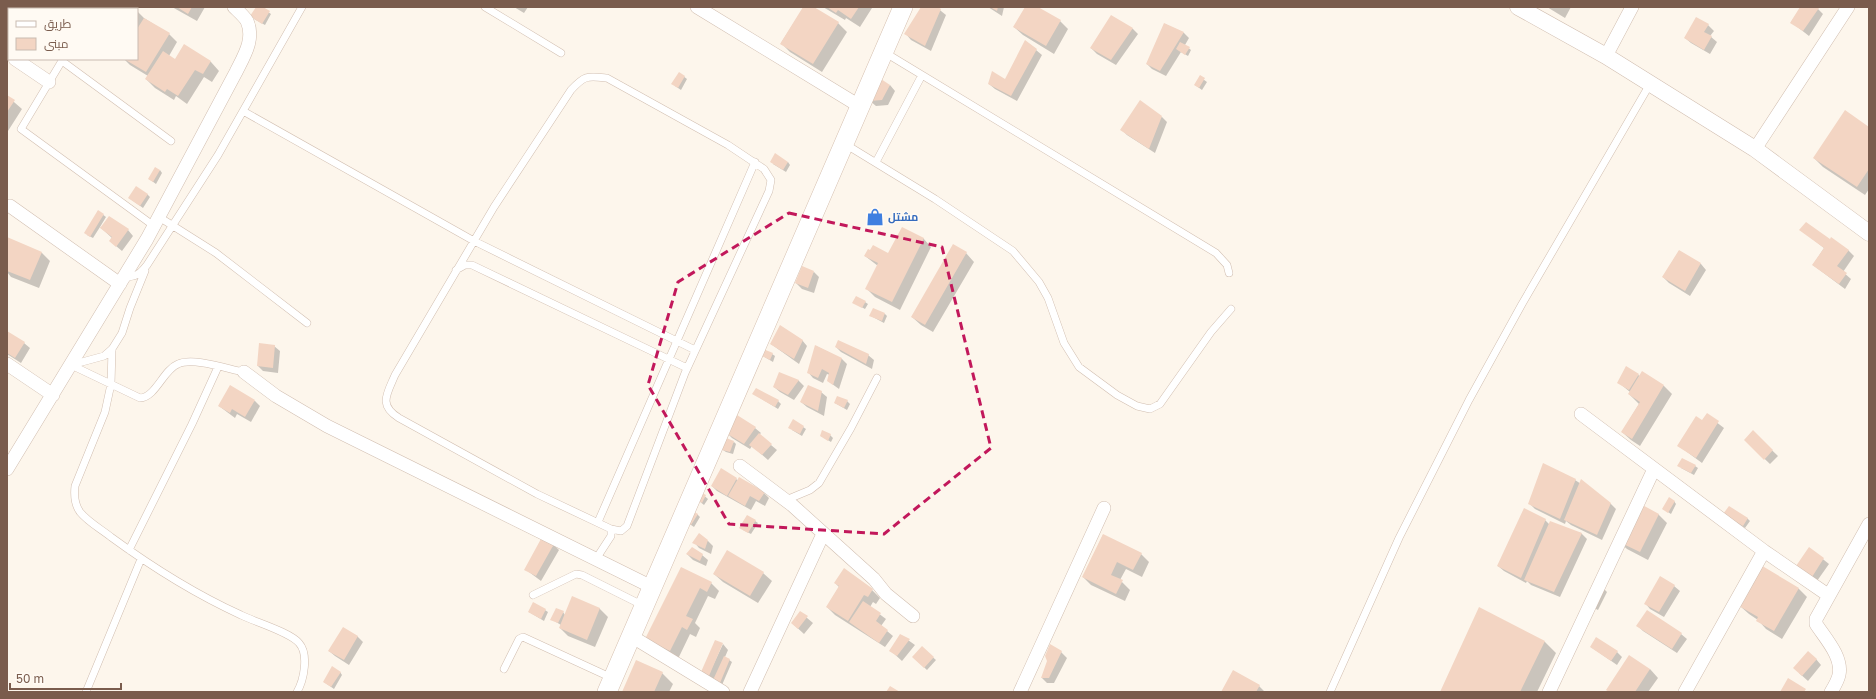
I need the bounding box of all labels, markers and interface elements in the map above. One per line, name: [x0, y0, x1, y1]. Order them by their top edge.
legend: [8, 8, 138, 60]
text: طريق: [44, 16, 72, 31]
text: مبنى: [44, 36, 69, 51]
shop icon: مشتل: [865, 207, 885, 227]
place label: مشتل: [888, 210, 918, 224]
scale bar: [10, 665, 121, 691]
text: 50 m: [16, 671, 44, 686]

